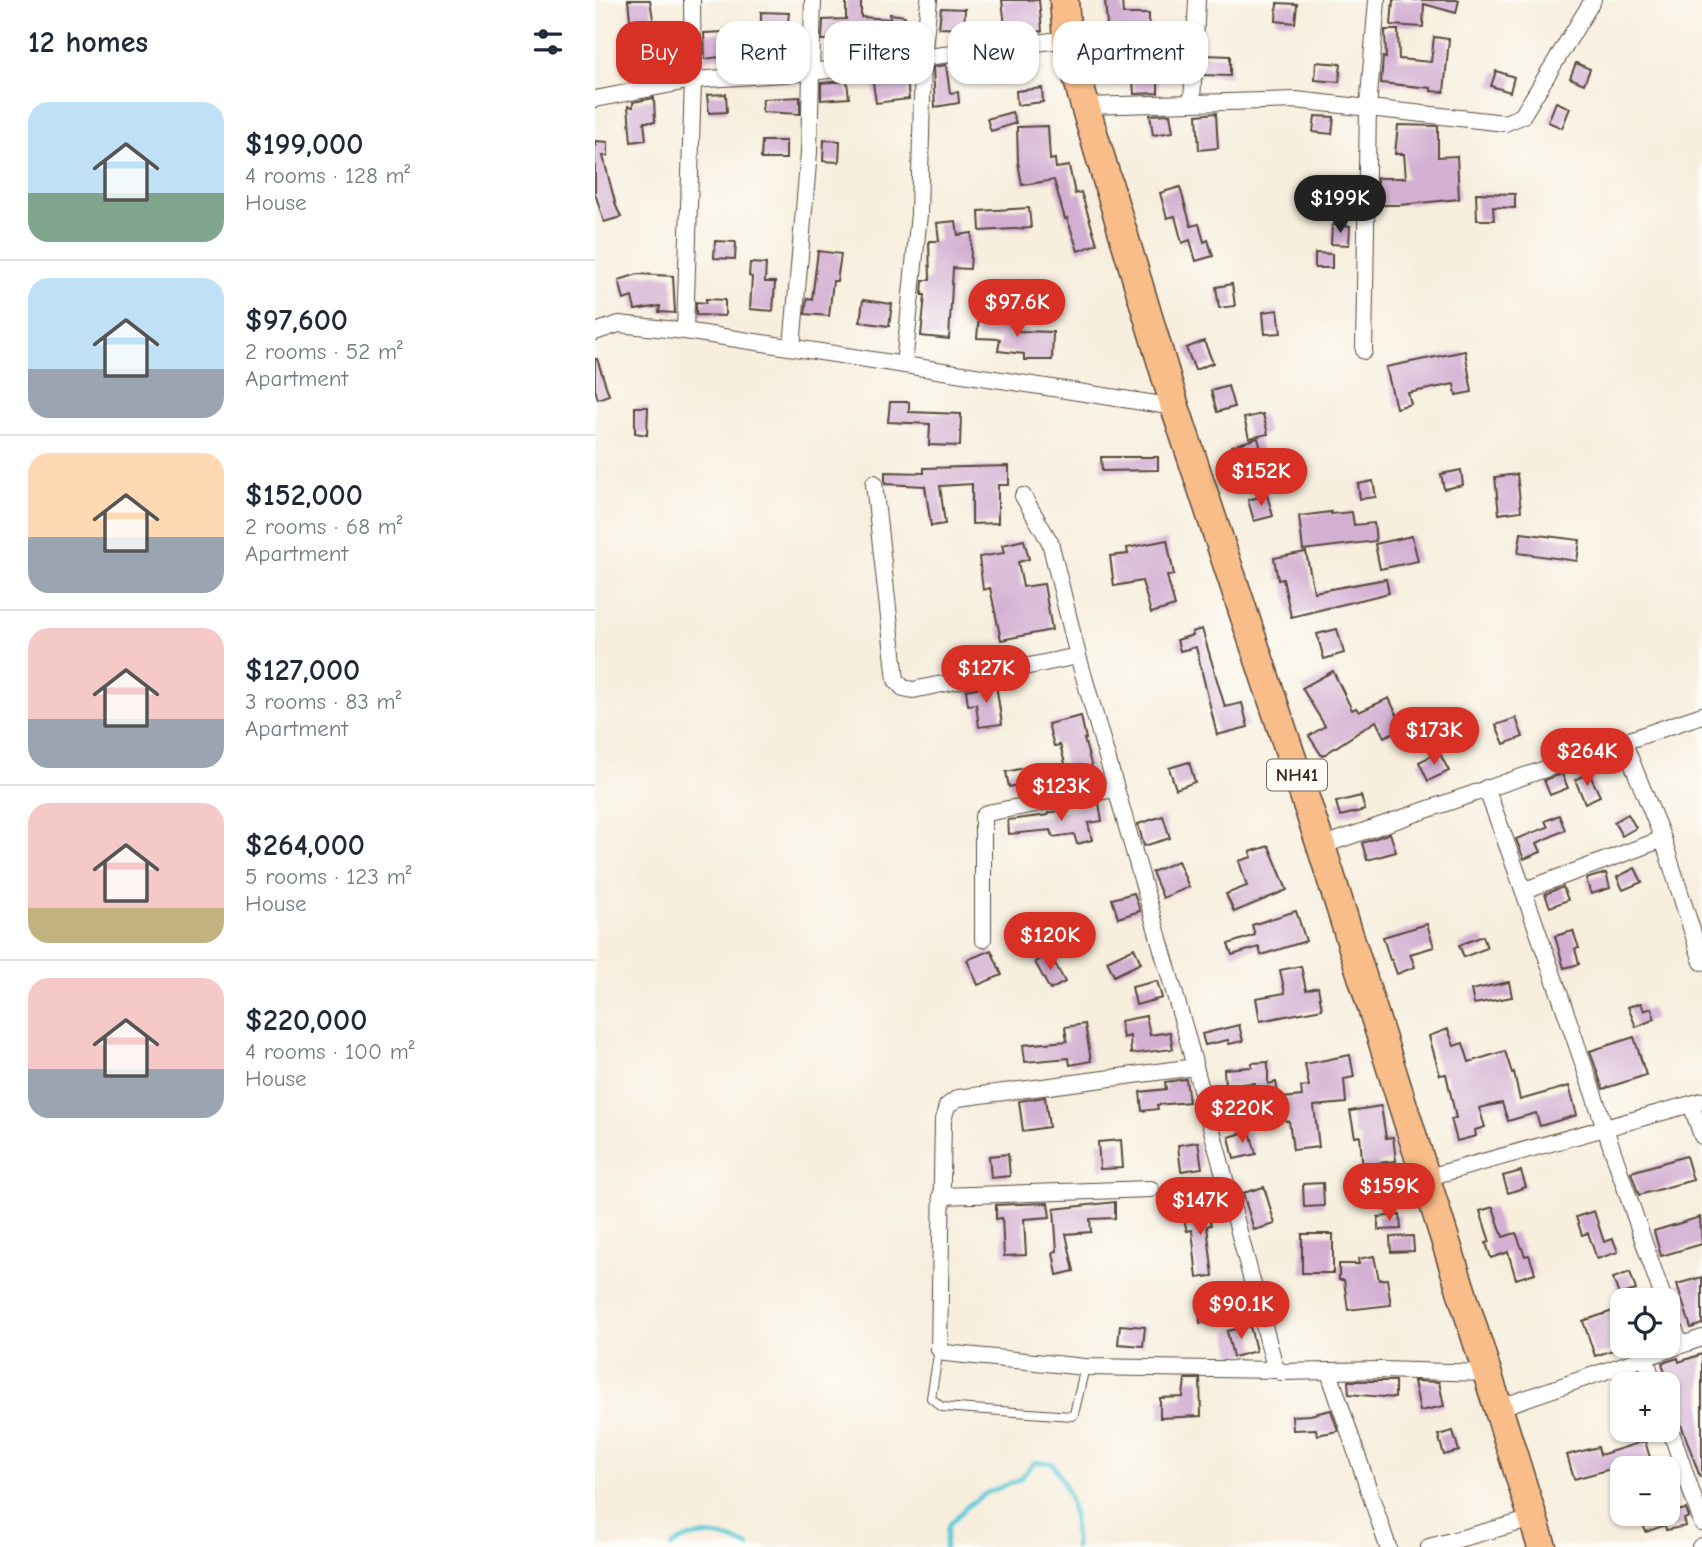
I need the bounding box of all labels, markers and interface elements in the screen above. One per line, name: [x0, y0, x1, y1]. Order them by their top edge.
chip: Buy: [616, 21, 702, 84]
chip: Rent: [716, 21, 810, 84]
chip: Filters: [824, 21, 934, 84]
chip: New: [948, 21, 1039, 84]
chip: Apartment: [1053, 21, 1208, 84]
icon: filters: [529, 23, 567, 61]
text: 12 homes: [28, 25, 148, 60]
text: $199,000: [245, 127, 363, 162]
icon: home: [84, 130, 168, 214]
text: 4 rooms · 128 m²: [245, 162, 410, 189]
pin: $199K: [1291, 176, 1389, 235]
text: $199K: [1310, 184, 1370, 211]
text: House: [245, 189, 307, 216]
pin: $97.6K: [960, 280, 1074, 339]
text: $97.6K: [984, 288, 1050, 315]
text: $97,600: [245, 303, 348, 338]
icon: home: [84, 306, 168, 390]
text: 2 rooms · 52 m²: [245, 338, 403, 365]
text: Apartment: [245, 365, 348, 392]
pin: $152K: [1212, 448, 1310, 508]
text: $152K: [1231, 457, 1291, 484]
text: $152,000: [245, 478, 363, 513]
icon: home: [84, 481, 168, 565]
text: 2 rooms · 68 m²: [245, 513, 403, 540]
text: Apartment: [245, 540, 348, 567]
pin: $127K: [937, 646, 1035, 705]
text: $127,000: [245, 653, 360, 688]
text: $127K: [957, 654, 1015, 681]
icon: home: [84, 656, 168, 740]
text: 3 rooms · 83 m²: [245, 688, 401, 715]
pin: $173K: [1385, 708, 1483, 767]
text: Apartment: [245, 715, 348, 742]
text: $173K: [1405, 716, 1463, 743]
pin: $264K: [1538, 728, 1636, 788]
text: $264K: [1556, 737, 1618, 764]
road number: NH41: [1267, 760, 1327, 790]
pin: $123K: [1012, 764, 1110, 823]
text: $123K: [1032, 772, 1090, 799]
text: $264,000: [245, 828, 365, 863]
icon: home: [84, 831, 168, 915]
text: 5 rooms · 123 m²: [245, 863, 411, 890]
text: House: [245, 890, 307, 917]
pin: $120K: [1001, 912, 1099, 972]
text: $120K: [1020, 921, 1080, 948]
text: $220,000: [245, 1003, 367, 1038]
icon: home: [84, 1006, 168, 1090]
text: 4 rooms · 100 m²: [245, 1038, 414, 1065]
text: House: [245, 1065, 307, 1092]
pin: $220K: [1193, 1086, 1291, 1145]
text: $220K: [1211, 1094, 1273, 1121]
pin: $159K: [1340, 1164, 1438, 1223]
text: $159K: [1359, 1172, 1419, 1199]
pin: $147K: [1151, 1178, 1249, 1237]
text: $147K: [1172, 1186, 1228, 1213]
pin: $90.1K: [1184, 1282, 1298, 1341]
map controls: [1610, 1288, 1680, 1526]
button: locate: [1610, 1288, 1680, 1358]
text: $90.1K: [1208, 1290, 1274, 1317]
button: +: [1610, 1372, 1680, 1442]
button: −: [1610, 1456, 1680, 1526]

